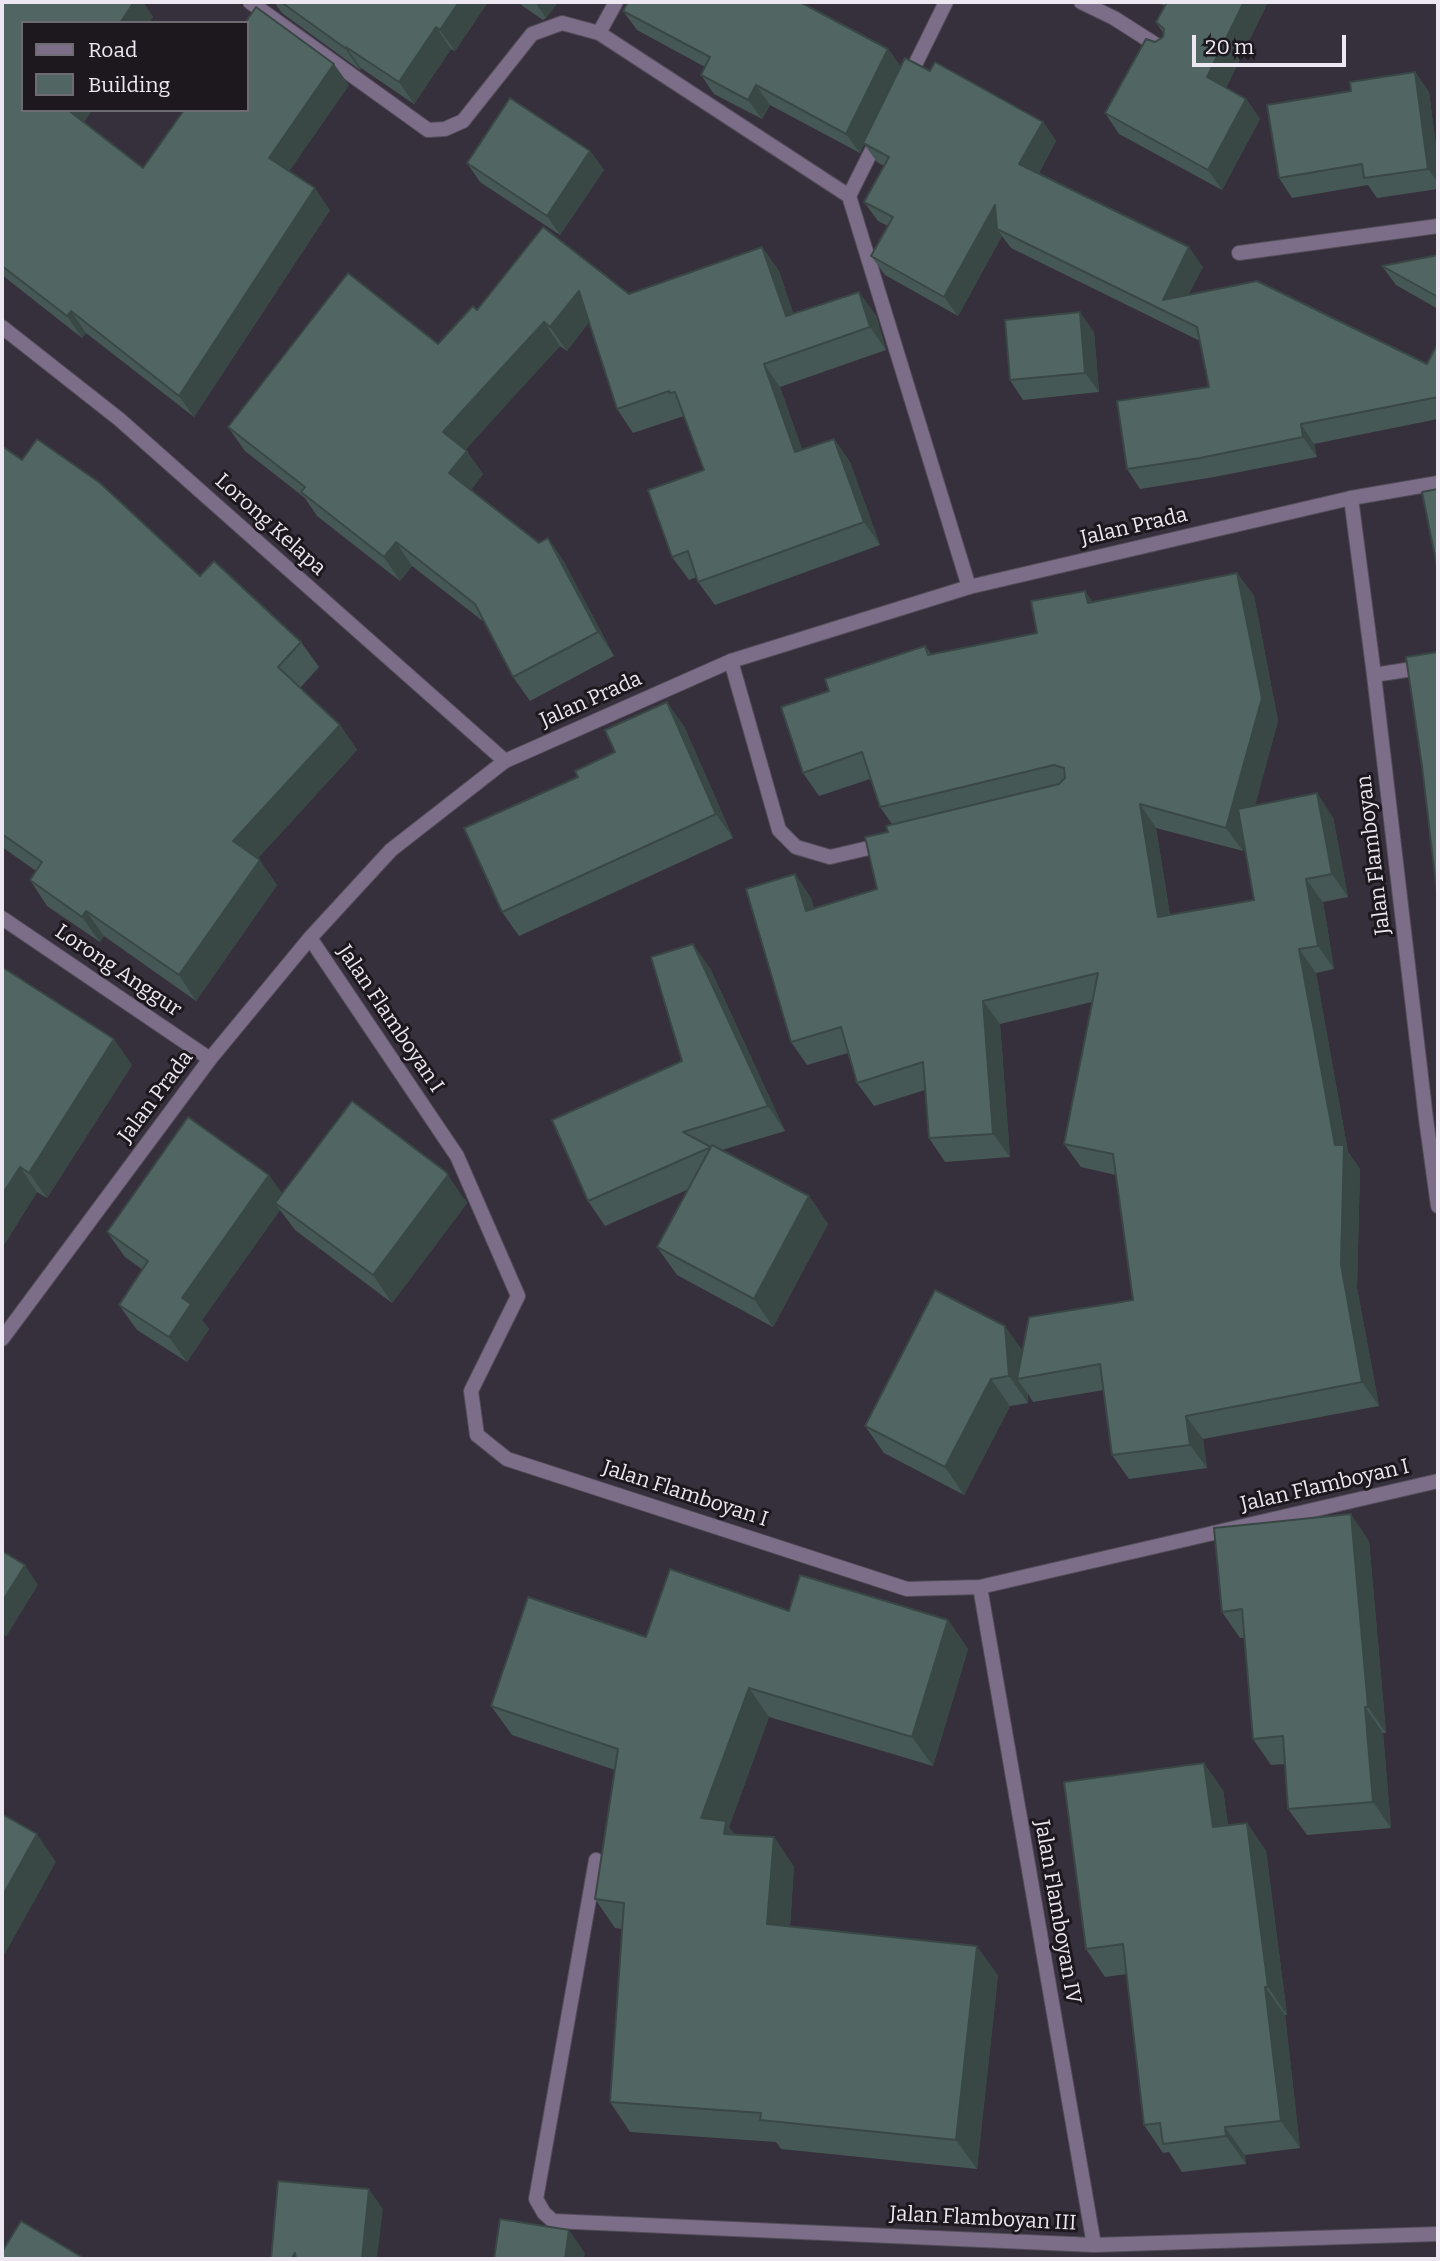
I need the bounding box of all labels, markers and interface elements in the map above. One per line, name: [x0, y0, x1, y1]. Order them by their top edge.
legend: [21, 21, 248, 112]
scale bar: [1195, 21, 1349, 65]
text: 20 m: [1205, 34, 1254, 60]
text: Road: [88, 37, 137, 63]
text: Building: [88, 72, 170, 98]
street label: Lorong Kelapa: [209, 469, 331, 581]
street label: Jalan Prada: [1078, 502, 1190, 552]
street label: Jalan Prada: [536, 666, 646, 734]
street label: Jalan Flamboyan: [1352, 774, 1396, 936]
street label: Lorong Anggur: [50, 919, 186, 1023]
street label: Jalan Flamboyan I: [331, 940, 449, 1098]
street label: Jalan Prada: [113, 1046, 199, 1148]
street label: Jalan Flamboyan I: [1238, 1454, 1412, 1518]
street label: Jalan Flamboyan I: [599, 1455, 771, 1533]
street label: Jalan Flamboyan IV: [1028, 1818, 1086, 2006]
street label: Jalan Flamboyan III: [889, 2202, 1077, 2236]

